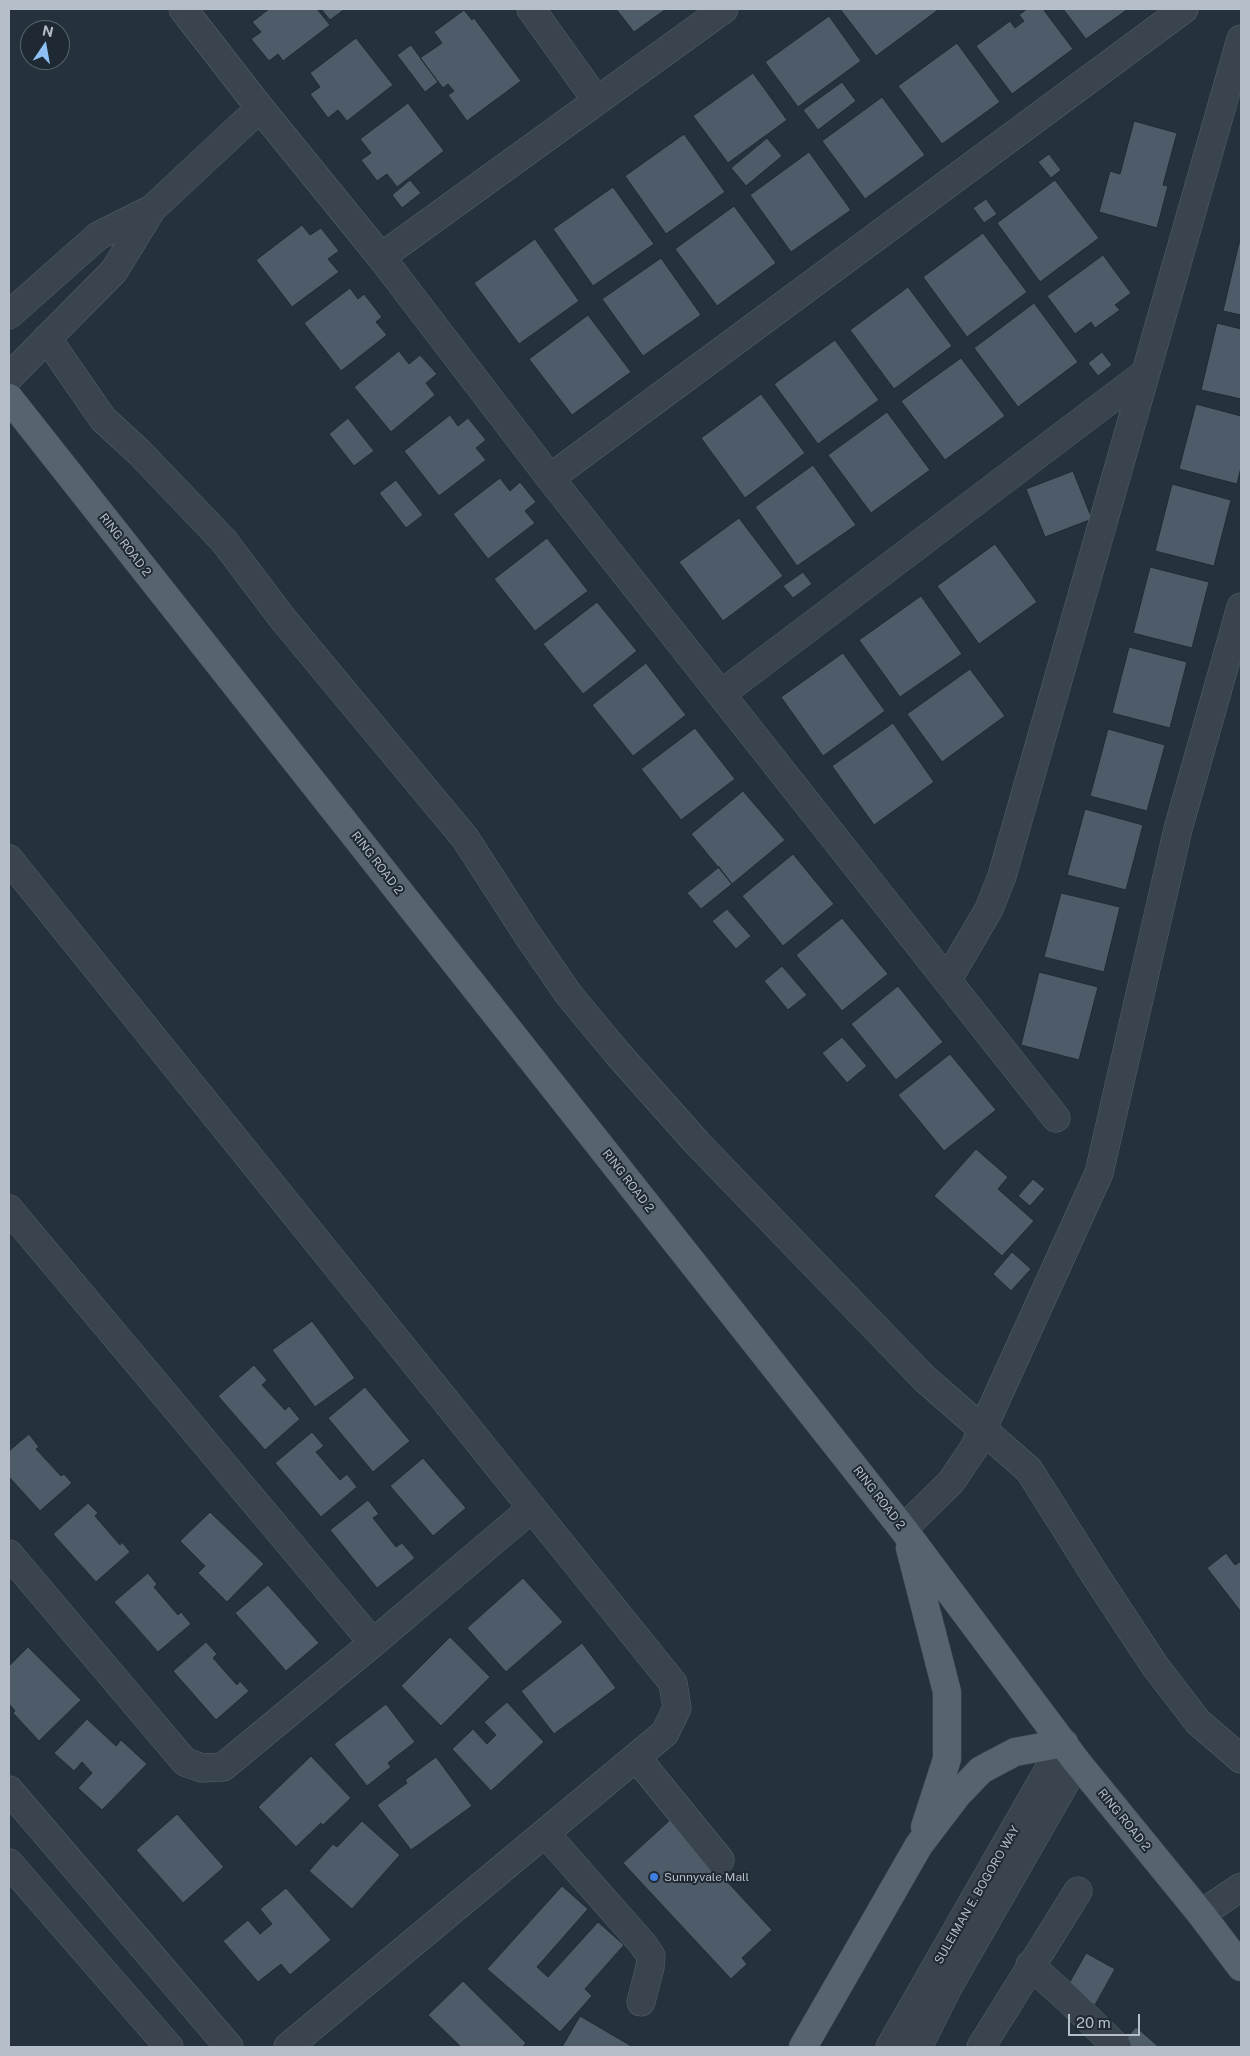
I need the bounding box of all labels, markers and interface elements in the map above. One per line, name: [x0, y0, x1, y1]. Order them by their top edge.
north arrow: [20, 20, 70, 70]
text: N: [41, 22, 55, 40]
street label: RING ROAD 2: [96, 511, 154, 579]
street label: RING ROAD 2: [348, 829, 406, 897]
street label: RING ROAD 2: [599, 1147, 657, 1215]
street label: RING ROAD 2: [850, 1464, 908, 1532]
street label: RING ROAD 2: [1095, 1786, 1153, 1854]
street label: SULEIMAN E. BOGORO WAY: [931, 1823, 1023, 1967]
place label: Sunnyvale Mall: [664, 1870, 749, 1884]
marker: Sunnyvale Mall: [648, 1871, 660, 1883]
scale bar: [1070, 2004, 1142, 2036]
text: 20 m: [1076, 2014, 1111, 2031]

